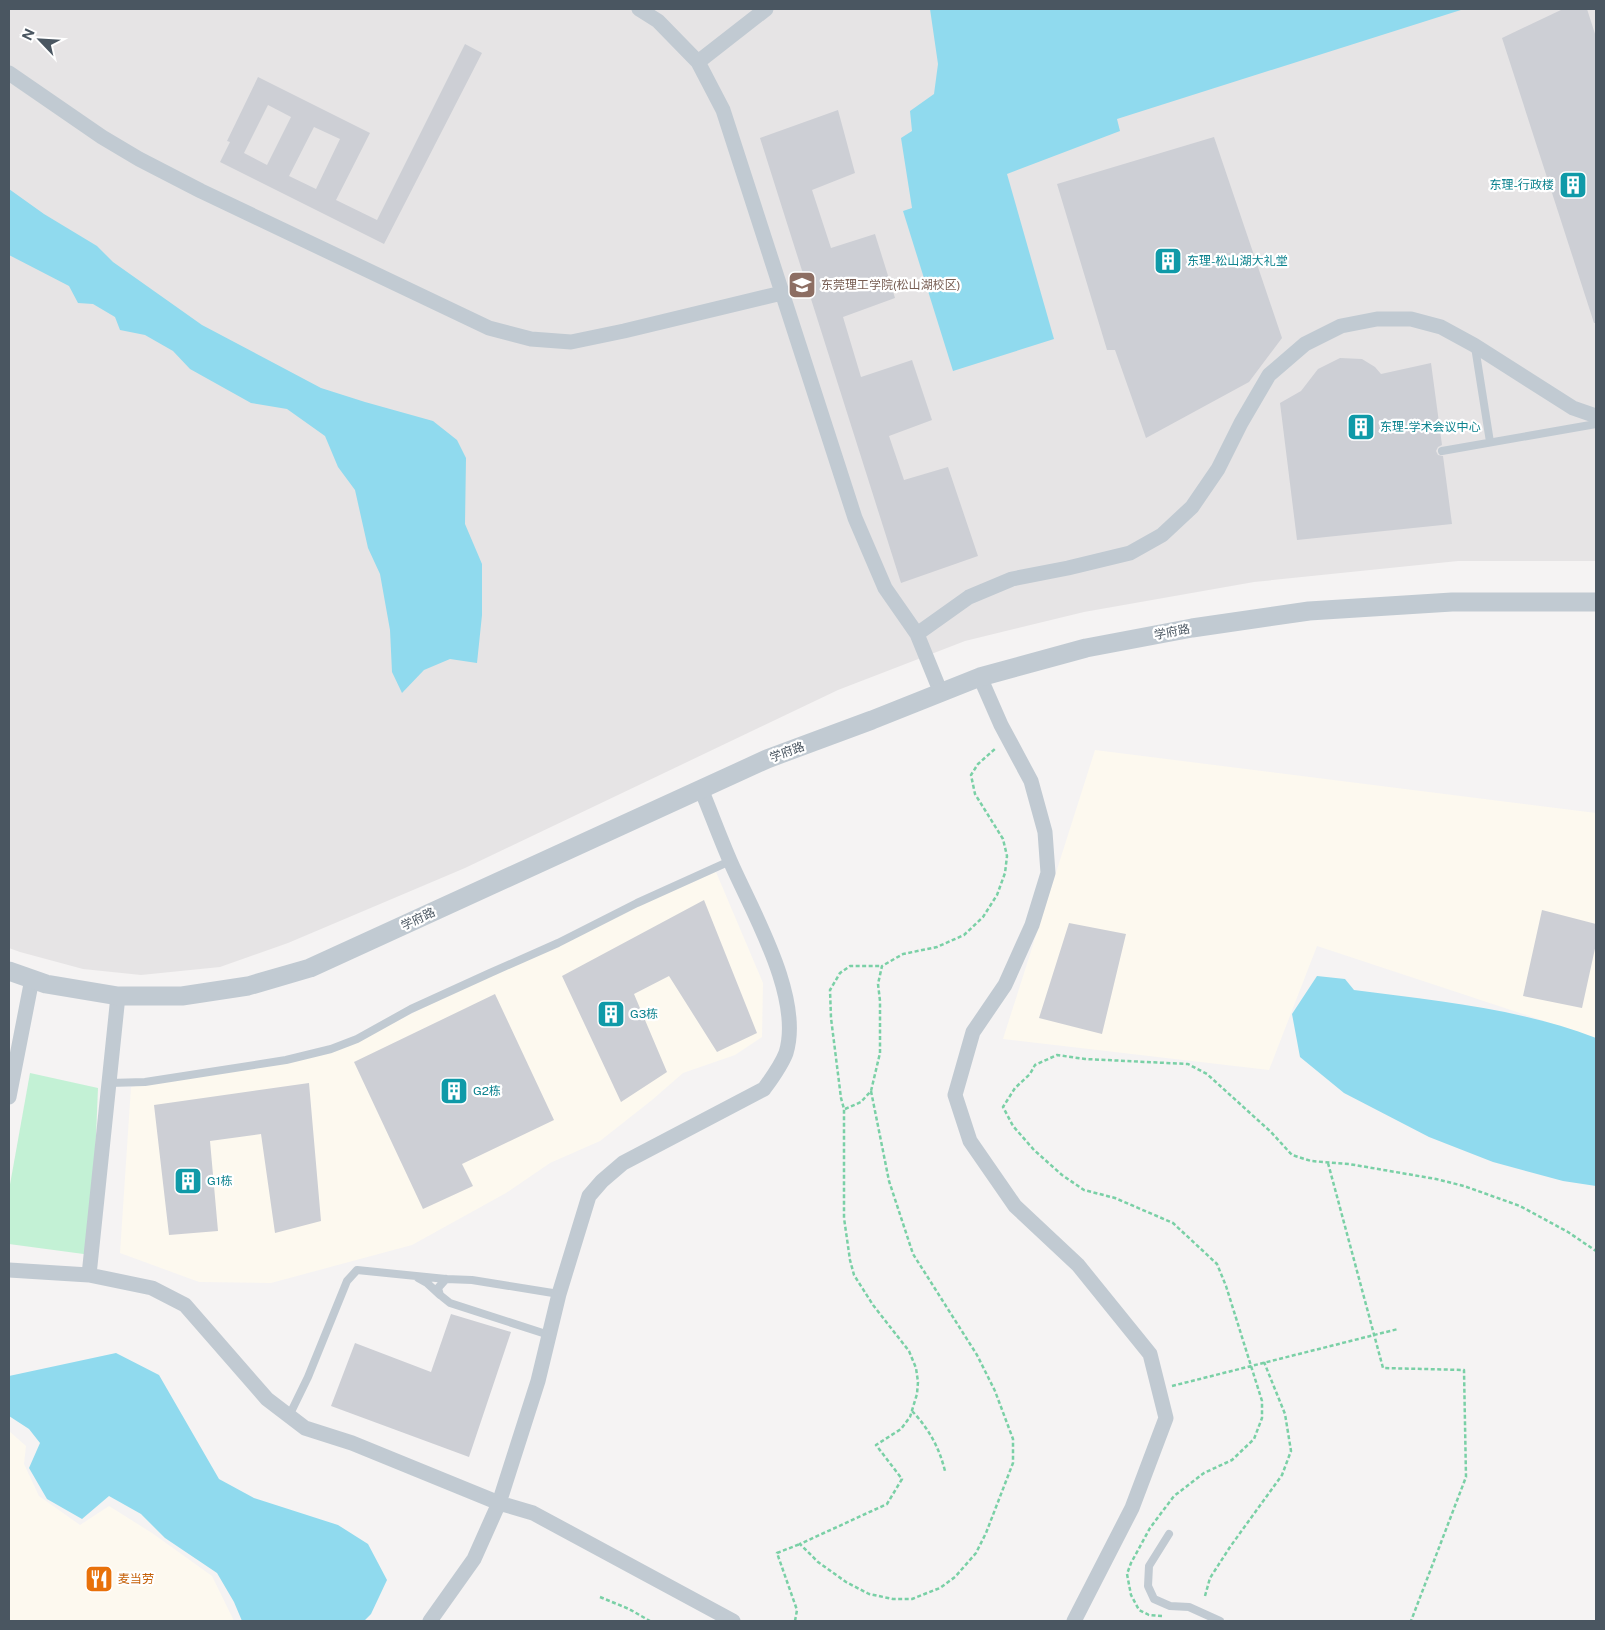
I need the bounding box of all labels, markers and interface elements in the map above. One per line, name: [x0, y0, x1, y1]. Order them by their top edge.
north arrow: [15, 15, 65, 65]
text: N: [19, 26, 38, 43]
building icon: 东理-行政楼: [1558, 170, 1588, 200]
place label: 东理-行政楼: [1489, 178, 1554, 192]
building icon: 东理-松山湖大礼堂: [1153, 246, 1183, 276]
place label: 东理-松山湖大礼堂: [1187, 254, 1288, 268]
school or university icon: 东莞理工学院(松山湖校区): [787, 270, 817, 300]
place label: 东莞理工学院(松山湖校区): [821, 278, 960, 292]
building icon: 东理-学术会议中心: [1346, 412, 1376, 442]
place label: 东理-学术会议中心: [1380, 420, 1481, 434]
street label: 学府路: [1153, 622, 1191, 642]
street label: 学府路: [768, 739, 806, 765]
street label: 学府路: [399, 905, 437, 933]
building icon: G3栋: [596, 999, 626, 1029]
place label: G3栋: [630, 1007, 658, 1021]
building icon: G2栋: [439, 1076, 469, 1106]
place label: G2栋: [473, 1084, 501, 1098]
building icon: G1栋: [173, 1166, 203, 1196]
place label: G1栋: [207, 1174, 233, 1188]
restaurant icon: 麦当劳: [84, 1564, 114, 1594]
place label: 麦当劳: [118, 1572, 154, 1586]

